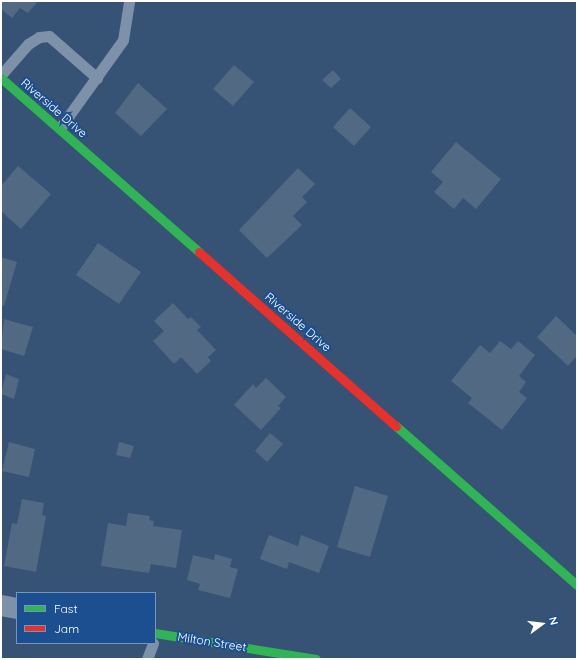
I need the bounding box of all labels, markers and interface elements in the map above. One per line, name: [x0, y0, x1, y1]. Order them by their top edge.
street label: Riverside Drive: [18, 75, 90, 141]
street label: Riverside Drive: [262, 289, 334, 355]
legend: [16, 592, 156, 644]
text: Fast: [54, 601, 78, 616]
north arrow: [522, 604, 562, 644]
text: N: [546, 615, 561, 627]
text: Jam: [54, 621, 79, 636]
street label: Milton Street: [177, 629, 247, 655]

